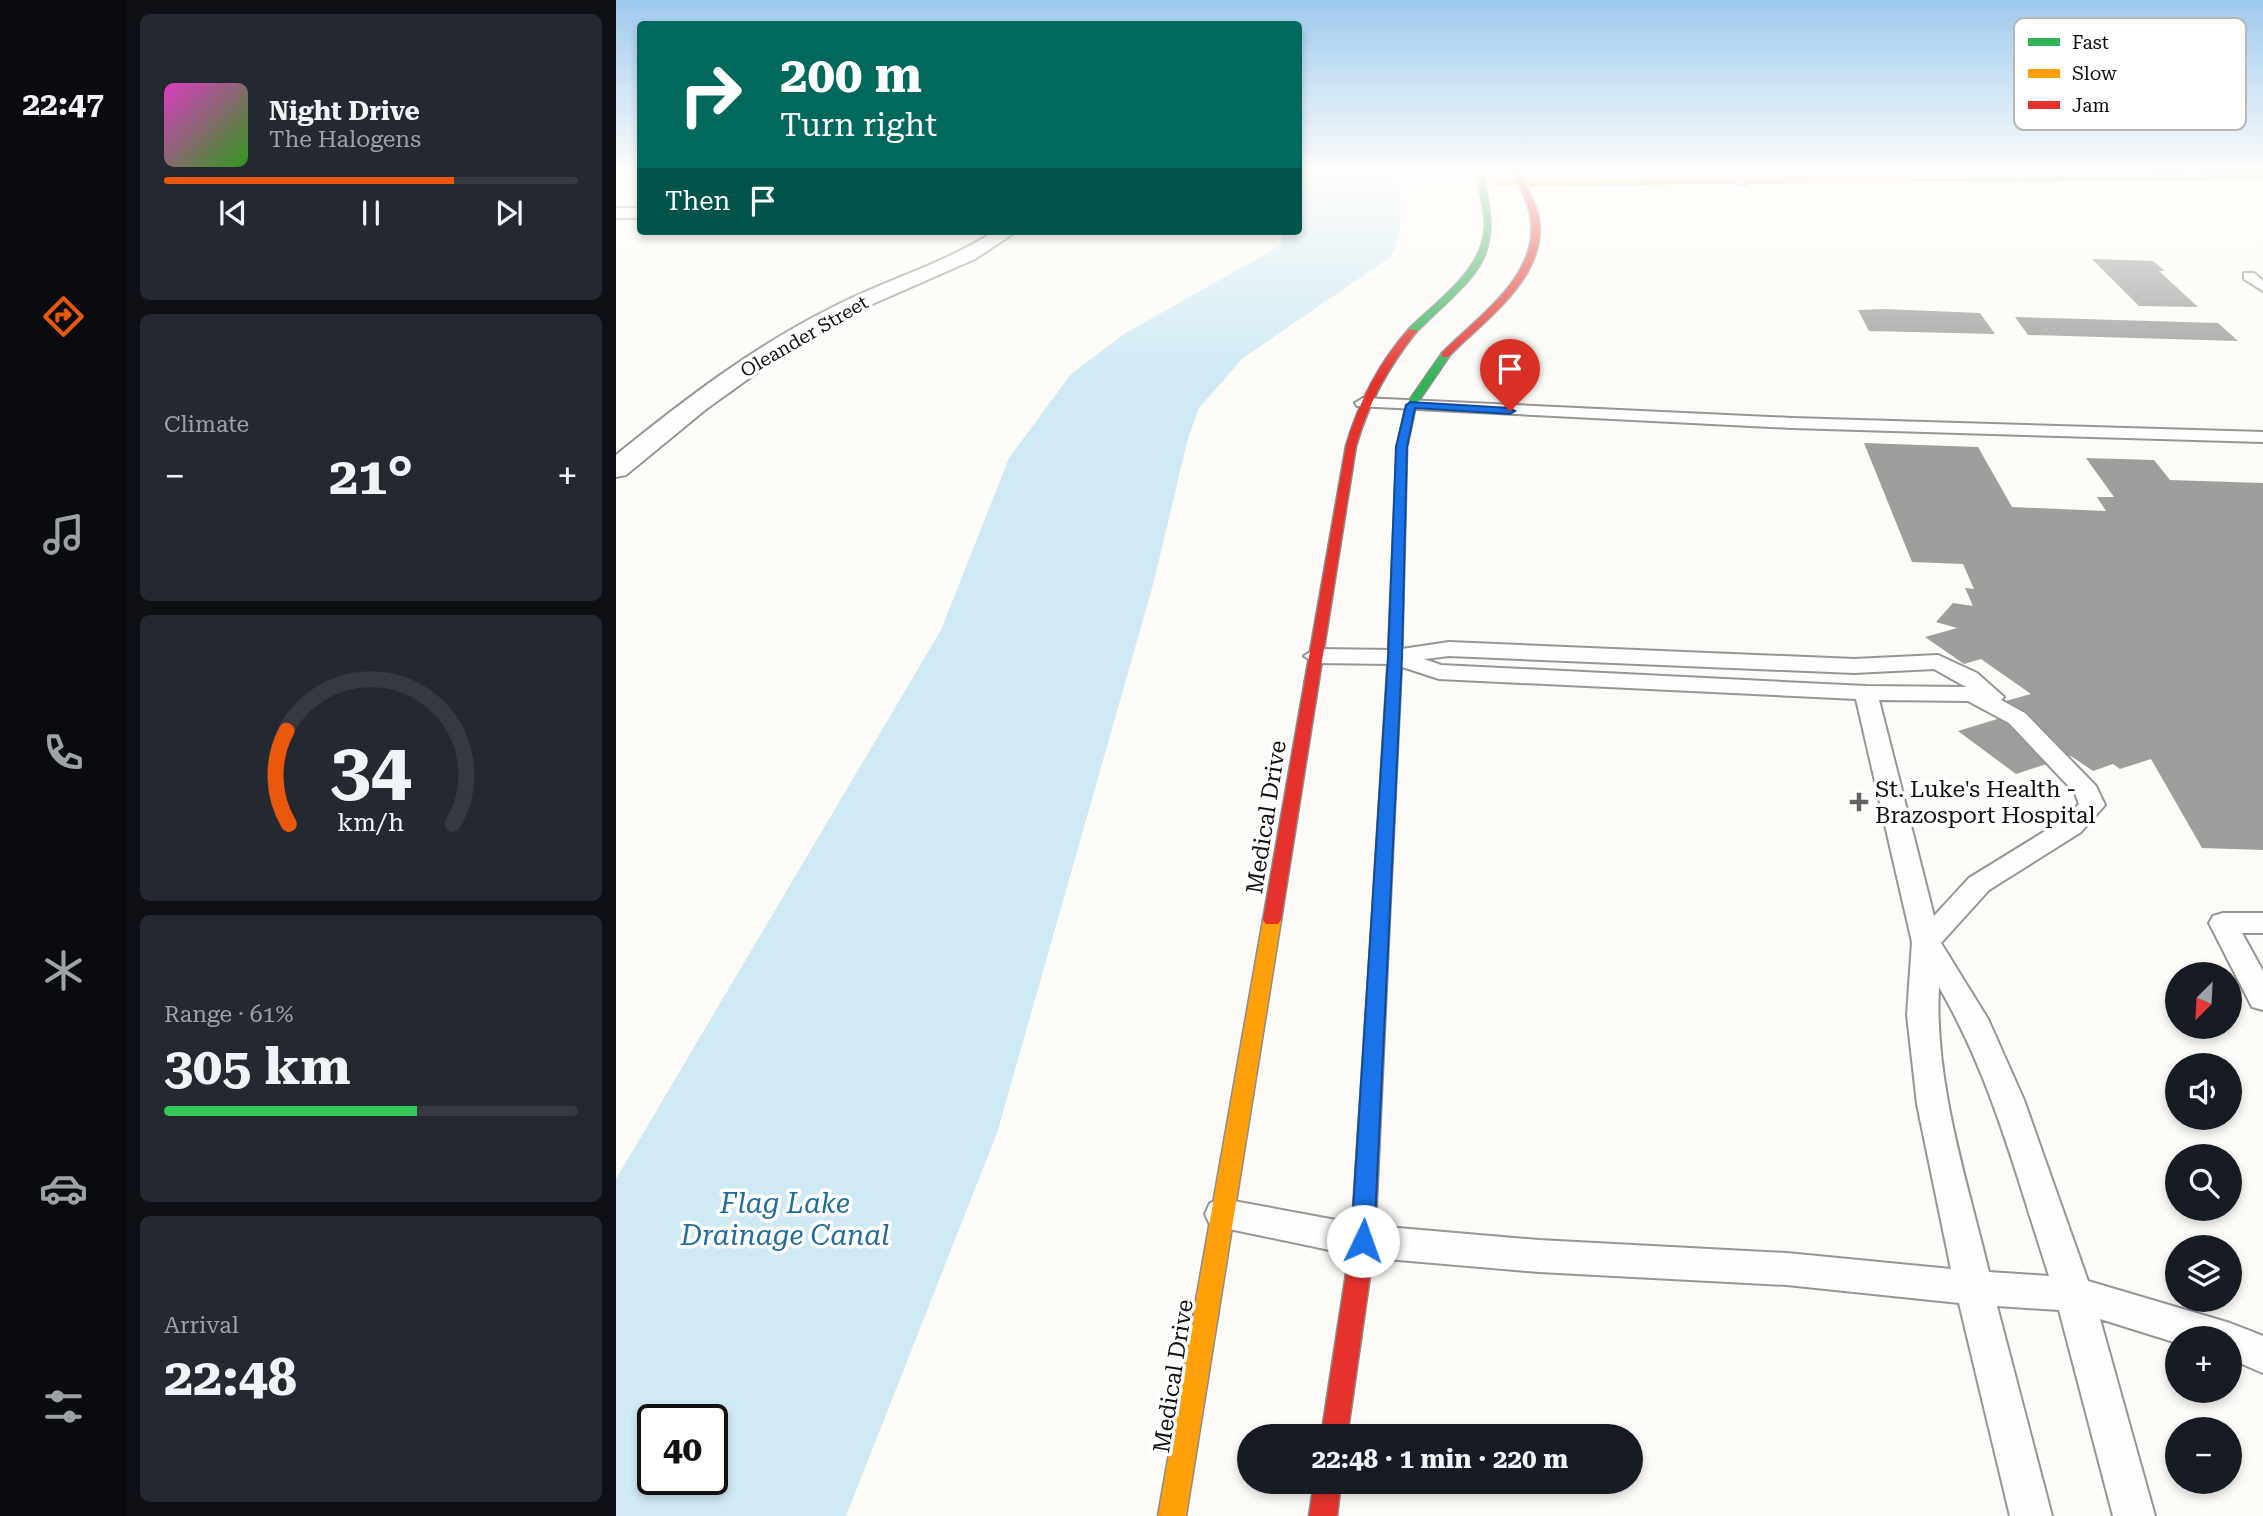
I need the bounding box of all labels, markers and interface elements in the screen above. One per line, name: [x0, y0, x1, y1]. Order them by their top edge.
legend: [2014, 18, 2246, 130]
text: Fast: [2072, 31, 2109, 54]
text: 200 m: [780, 47, 922, 104]
icon: right: [665, 49, 756, 140]
text: Slow: [2072, 62, 2117, 85]
text: 22:47: [22, 85, 104, 123]
text: Jam: [2072, 94, 2110, 117]
text: Night Drive: [269, 96, 420, 126]
text: Turn right: [780, 106, 937, 144]
text: The Halogens: [269, 126, 421, 153]
icon: arrive: [744, 182, 782, 220]
text: Then: [665, 186, 730, 216]
icon: previous: [214, 194, 252, 232]
icon: pause: [352, 194, 390, 232]
icon: next: [490, 194, 528, 232]
street label: Oleander Street: [736, 291, 872, 382]
icon: directions: [39, 292, 88, 341]
pin: [1480, 339, 1540, 411]
icon: arrive: [1491, 350, 1529, 388]
text: Climate: [164, 411, 249, 438]
text: 21°: [329, 446, 413, 507]
text: −: [164, 454, 185, 498]
text: +: [557, 454, 578, 498]
icon: music: [39, 510, 88, 559]
text: 34: [330, 727, 412, 812]
icon: phone: [39, 728, 88, 777]
street label: Medical Drive: [1241, 739, 1292, 896]
place label: St. Luke's Health - Brazosport Hospital: [1875, 776, 2095, 829]
marker: St. Luke's Health - Brazosport Hospital: [1849, 792, 1869, 812]
text: km/h: [338, 808, 404, 837]
icon: climate: [39, 946, 88, 995]
north arrow: [2165, 962, 2242, 1040]
map controls: [2165, 962, 2242, 1494]
text: Range · 61%: [164, 1001, 293, 1028]
text: 305 km: [164, 1036, 351, 1097]
button: sound: [2165, 1053, 2242, 1130]
button: search: [2165, 1144, 2242, 1221]
icon: car: [39, 1164, 88, 1213]
water label: Flag Lake Drainage Canal: [680, 1187, 889, 1252]
position arrow: [1326, 1204, 1400, 1278]
button: layers: [2165, 1235, 2242, 1312]
street label: Medical Drive: [1148, 1298, 1199, 1455]
text: Arrival: [164, 1312, 239, 1339]
button: +: [2165, 1326, 2242, 1403]
text: 22:48: [164, 1347, 297, 1408]
icon: filters: [39, 1382, 88, 1431]
speed limit sign: 40: [637, 1404, 728, 1495]
button: −: [2165, 1417, 2242, 1494]
text: 22:48 · 1 min · 220 m: [1312, 1444, 1568, 1474]

